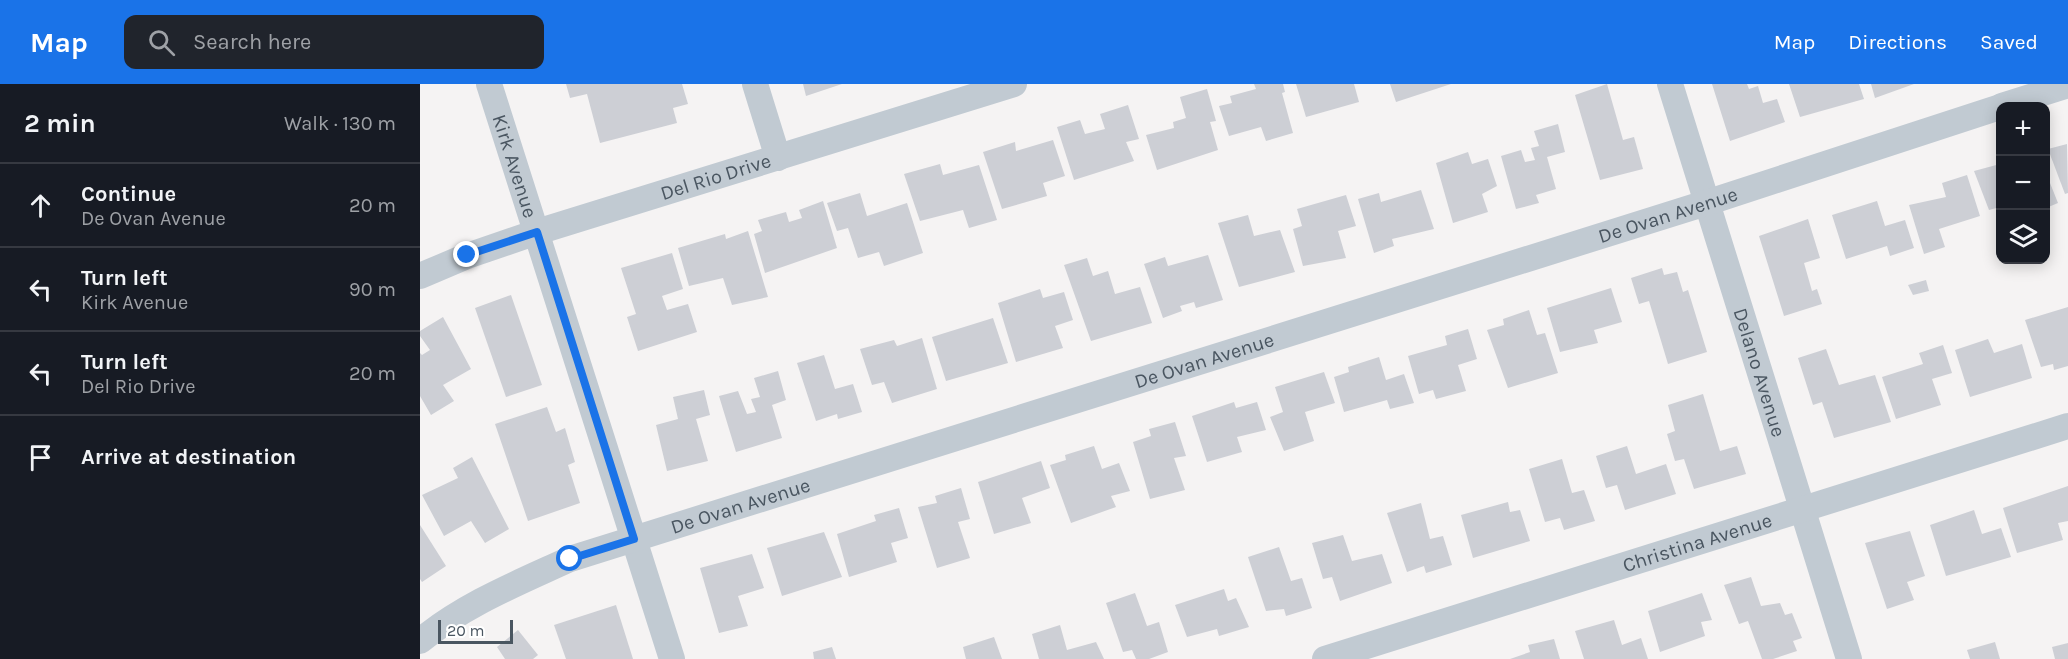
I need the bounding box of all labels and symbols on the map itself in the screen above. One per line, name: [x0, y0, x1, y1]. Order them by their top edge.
street label: Kirk Avenue: [488, 111, 542, 221]
street label: Del Rio Drive: [657, 149, 774, 205]
street label: De Ovan Avenue: [1595, 182, 1740, 248]
route end: [453, 241, 479, 267]
street label: Delano Avenue: [1729, 305, 1791, 440]
street label: De Ovan Avenue: [1132, 328, 1277, 393]
street label: De Ovan Avenue: [668, 473, 813, 538]
street label: Christina Avenue: [1620, 508, 1775, 577]
route start: [556, 545, 582, 571]
scale bar: [438, 617, 513, 644]

